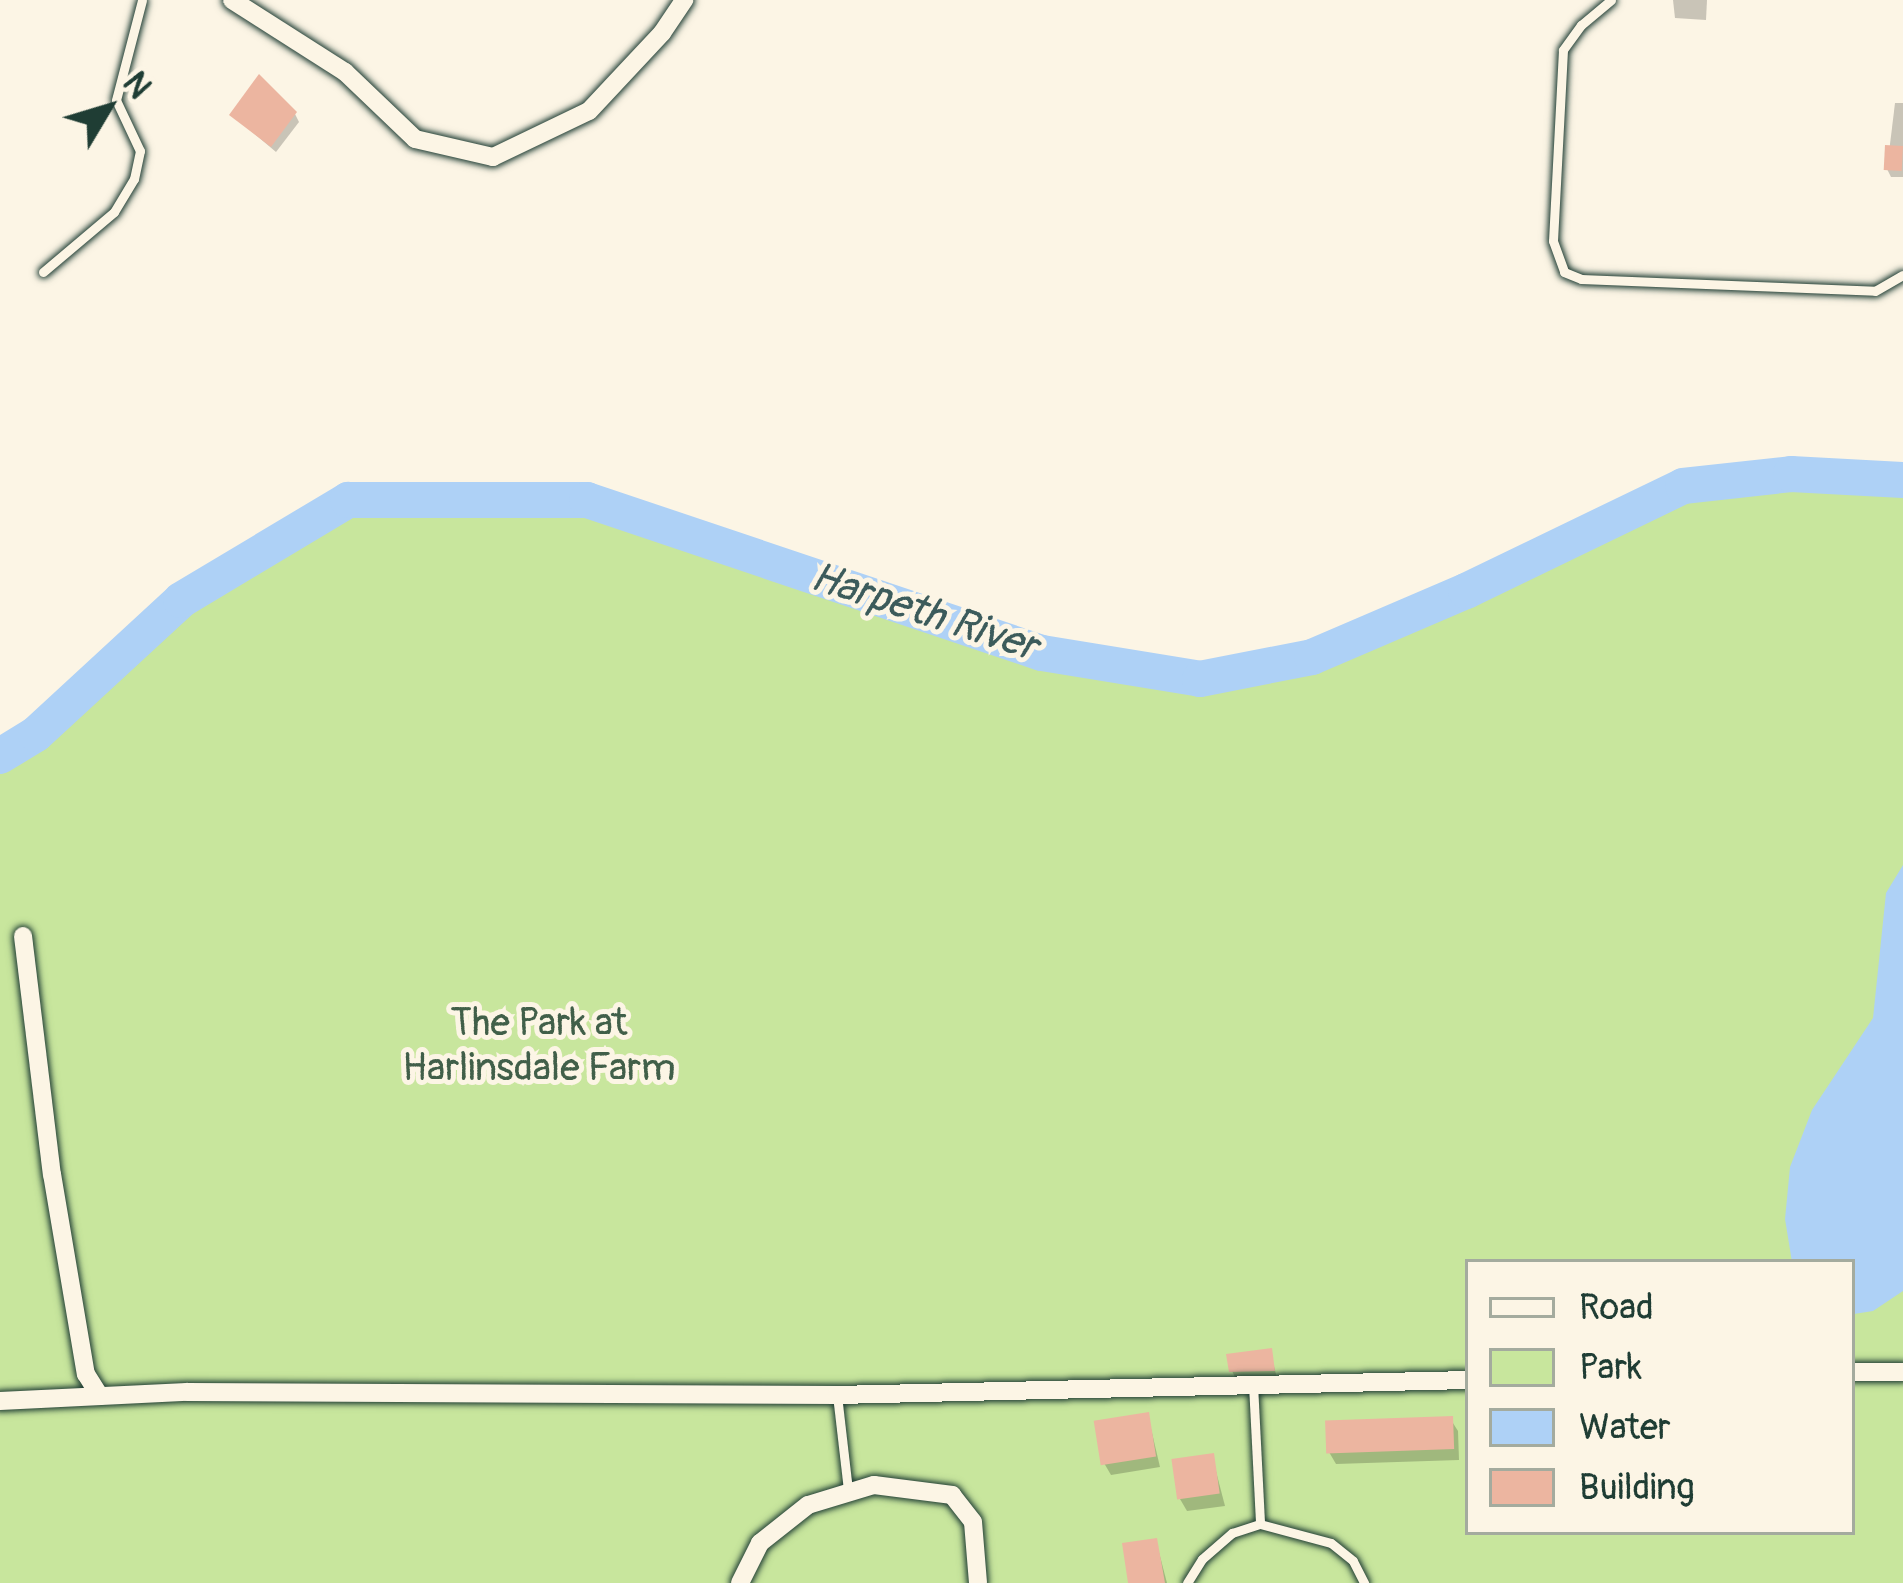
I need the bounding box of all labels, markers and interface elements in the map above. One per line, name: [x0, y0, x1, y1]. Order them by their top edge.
north arrow: [48, 48, 168, 168]
text: N: [114, 64, 160, 107]
water label: Harpeth River: [804, 552, 1044, 672]
park label: The Park at Harlinsdale Farm: [402, 1001, 676, 1092]
legend: [1465, 1259, 1855, 1535]
text: Road: [1579, 1285, 1654, 1330]
text: Park: [1579, 1345, 1642, 1390]
text: Water: [1579, 1405, 1671, 1450]
text: Building: [1579, 1465, 1695, 1510]

